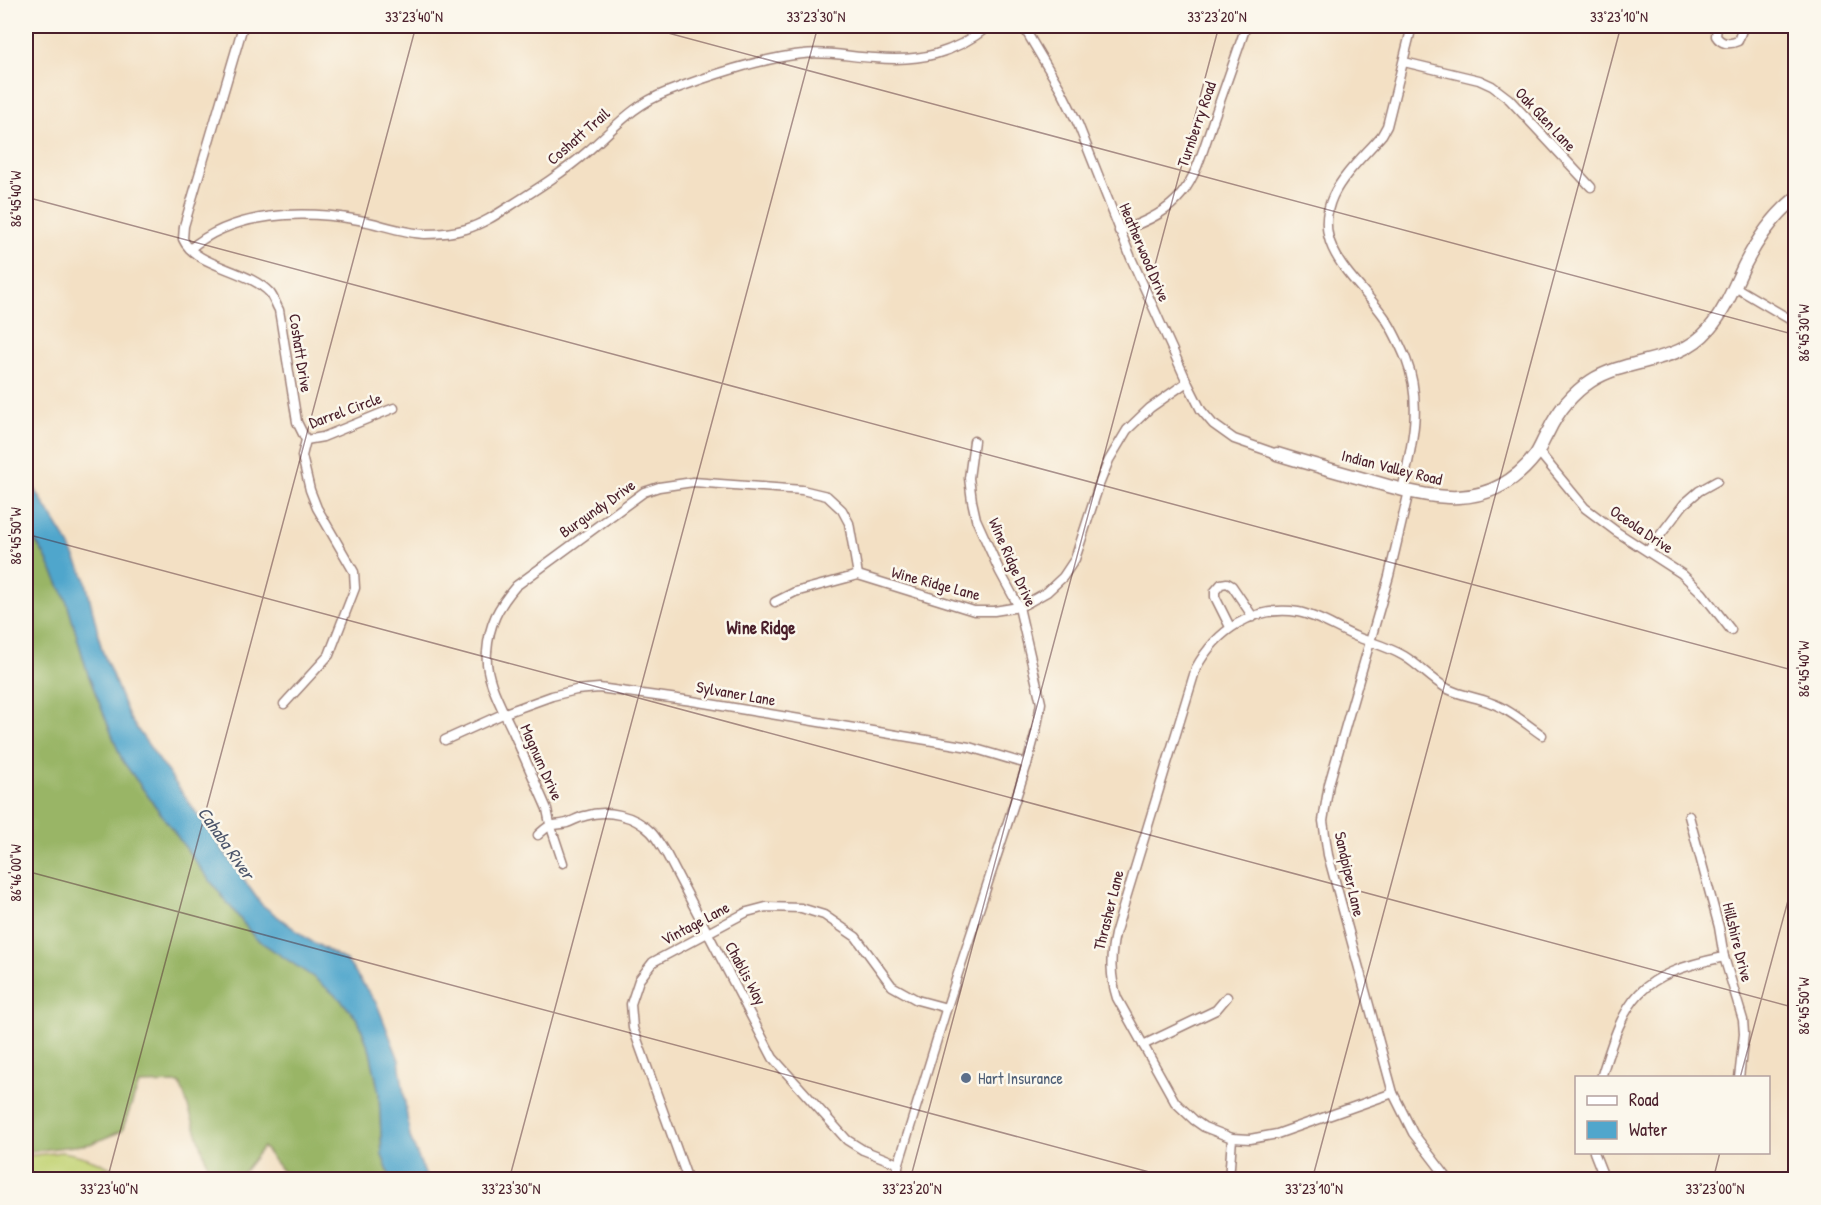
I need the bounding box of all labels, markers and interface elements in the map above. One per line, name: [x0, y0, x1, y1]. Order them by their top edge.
text: 33°23'40"N: [385, 6, 443, 27]
text: 33°23'30"N: [786, 6, 846, 27]
text: 33°23'20"N: [1187, 6, 1247, 27]
text: 33°23'10"N: [1590, 6, 1648, 27]
street label: Turnberry Road: [1171, 78, 1221, 170]
street label: Oak Glen Lane: [1510, 82, 1582, 156]
street label: Coshatt Trail: [542, 102, 615, 170]
text: 86°45'40"W: [5, 170, 26, 227]
street label: Heatherwood Drive: [1114, 199, 1176, 305]
text: 86°45'30"W: [1793, 303, 1814, 362]
street label: Coshatt Drive: [284, 312, 318, 394]
street label: Darrel Circle: [306, 386, 385, 433]
street label: Indian Valley Road: [1339, 444, 1445, 490]
street label: Burgundy Drive: [555, 473, 640, 542]
street label: Oceola Drive: [1606, 500, 1679, 559]
text: 86°45'50"W: [5, 507, 26, 565]
street label: Wine Ridge Drive: [984, 514, 1043, 610]
street label: Wine Ridge Lane: [889, 561, 983, 606]
district label: Wine Ridge: [727, 615, 796, 641]
text: 86°45'40"W: [1793, 640, 1814, 697]
street label: Sylvaner Lane: [695, 675, 778, 711]
street label: Magnum Drive: [515, 720, 569, 804]
water label: Cahaba River: [192, 801, 262, 886]
street label: Sandpiper Lane: [1330, 829, 1371, 919]
text: 86°46'00"W: [5, 844, 26, 902]
street label: Thrasher Lane: [1087, 867, 1129, 952]
street label: Vintage Lane: [657, 895, 734, 950]
street label: Hillshire Drive: [1718, 900, 1759, 984]
street label: Chablis Way: [720, 937, 772, 1009]
text: 86°45'50"W: [1793, 977, 1814, 1035]
place label: Hart Insurance: [978, 1067, 1064, 1089]
marker: Hart Insurance: [959, 1071, 973, 1085]
legend: [1575, 1076, 1770, 1154]
text: Road: [1629, 1087, 1659, 1112]
text: Water: [1629, 1117, 1667, 1142]
text: 33°23'40"N: [80, 1178, 138, 1199]
text: 33°23'30"N: [481, 1178, 541, 1199]
text: 33°23'20"N: [882, 1178, 942, 1199]
text: 33°23'10"N: [1285, 1178, 1343, 1199]
text: 33°23'00"N: [1685, 1178, 1745, 1199]

